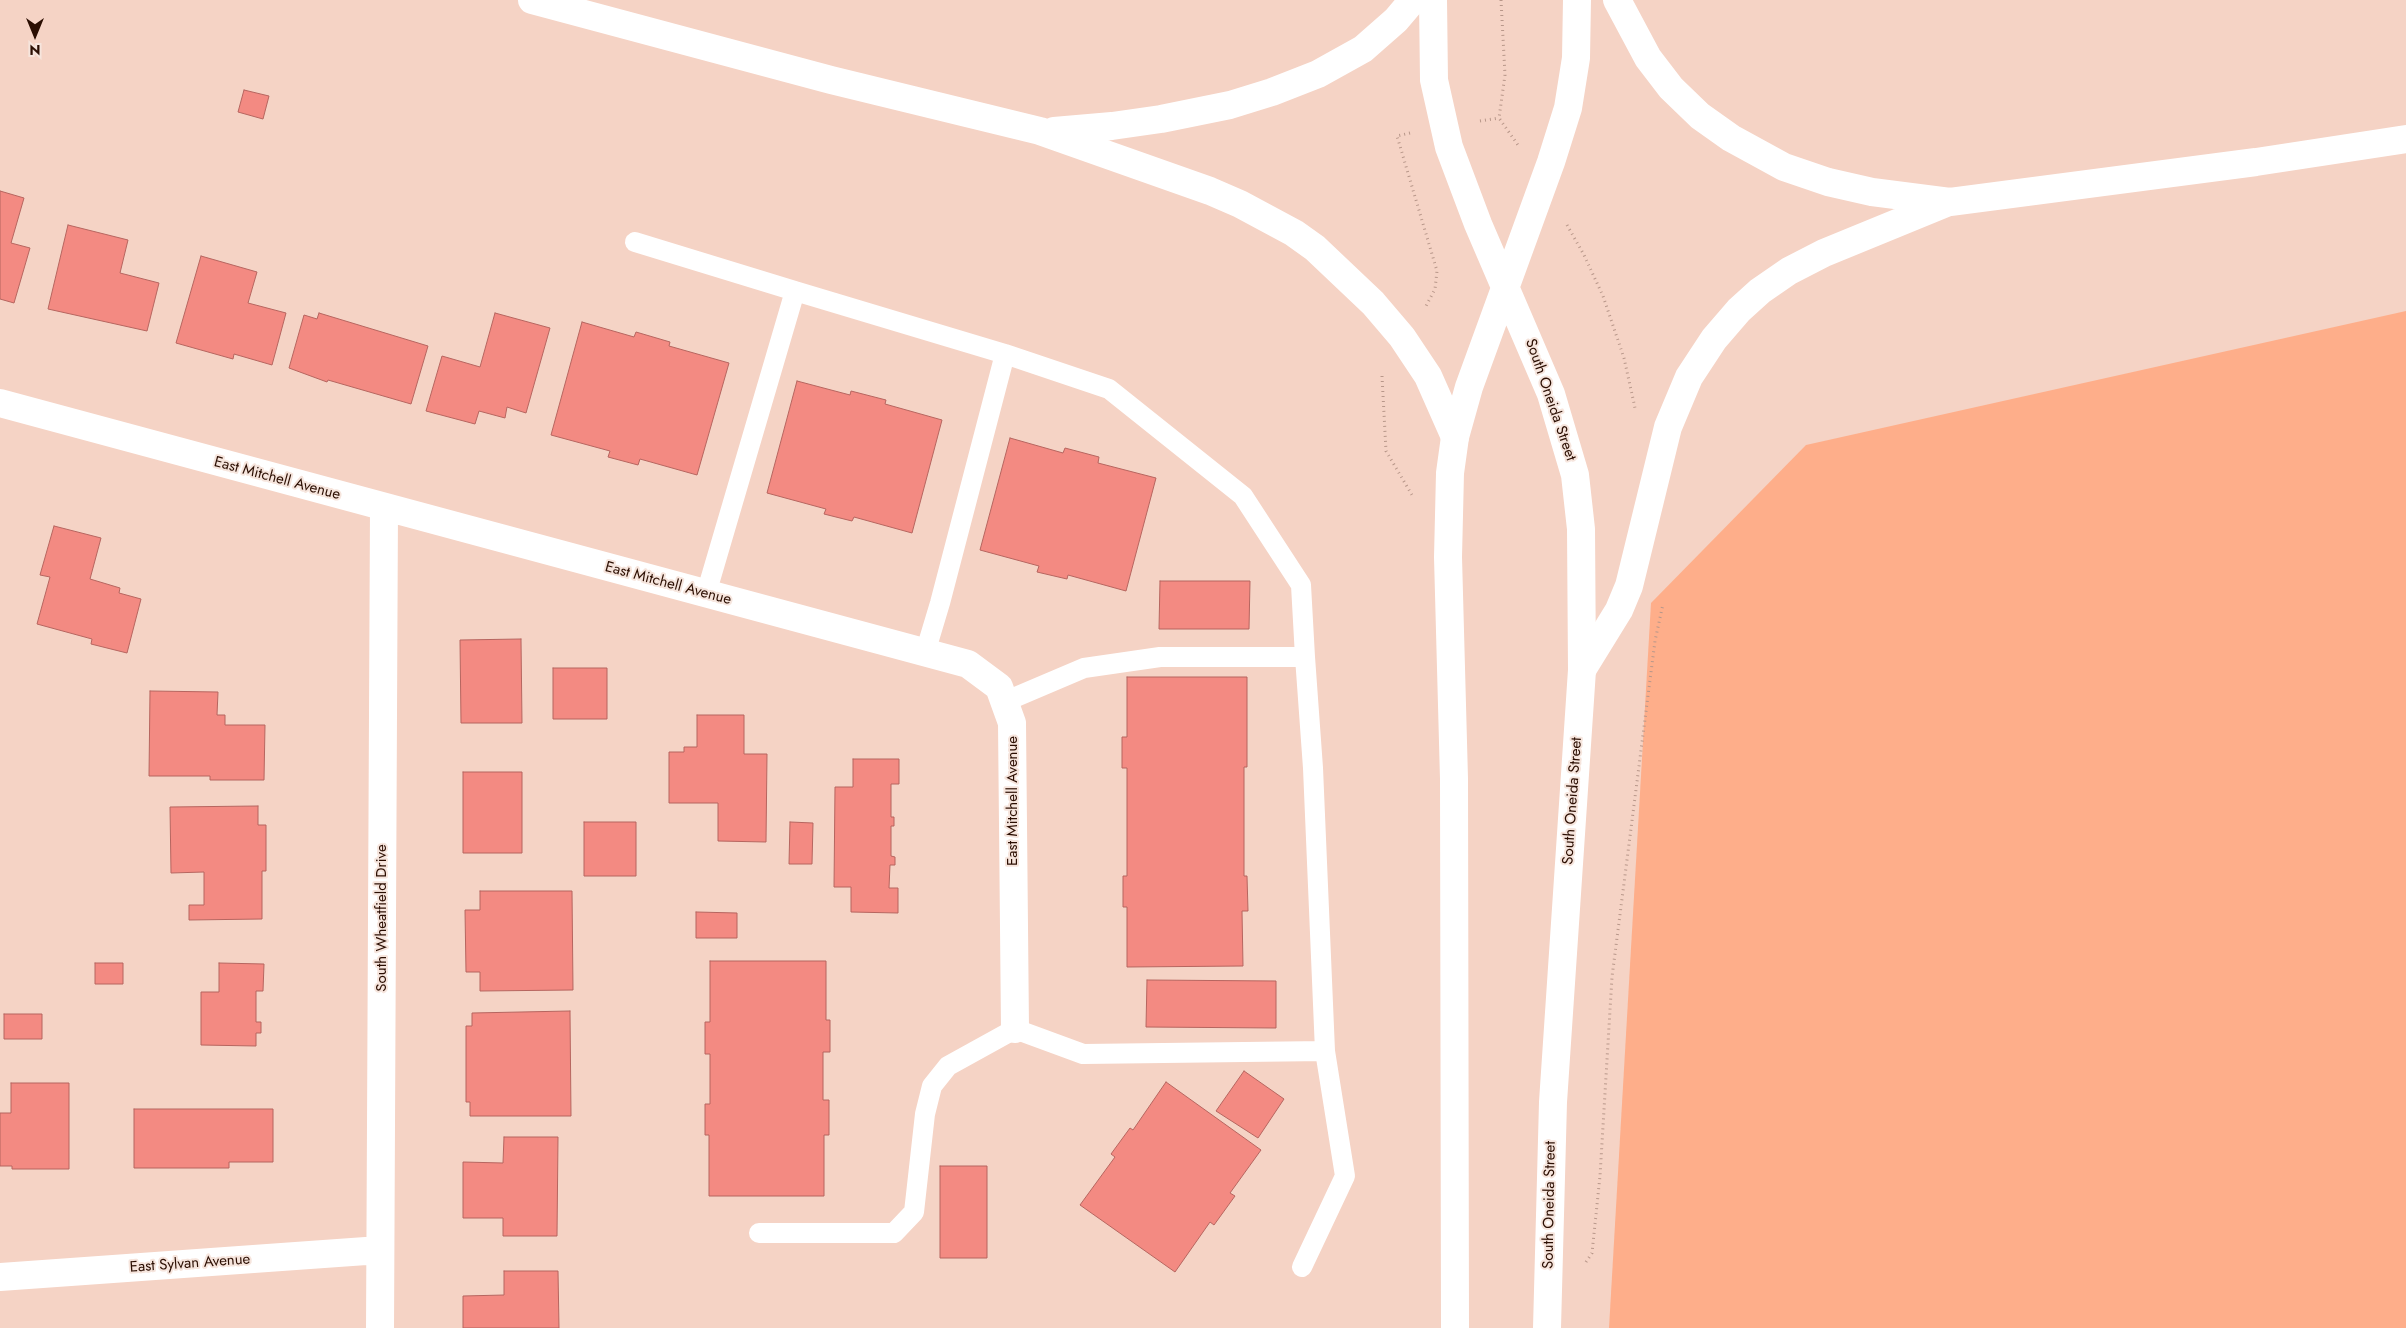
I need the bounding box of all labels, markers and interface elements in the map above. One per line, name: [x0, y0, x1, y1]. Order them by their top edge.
north arrow: [10, 10, 60, 60]
text: N: [29, 40, 41, 60]
street label: South Oneida Street: [1521, 337, 1579, 463]
street label: East Mitchell Avenue: [212, 453, 342, 505]
street label: East Mitchell Avenue: [603, 558, 733, 610]
street label: East Mitchell Avenue: [1004, 736, 1022, 866]
street label: South Oneida Street: [1560, 737, 1586, 865]
street label: South Wheatfield Drive: [373, 844, 391, 992]
street label: South Oneida Street: [1540, 1141, 1560, 1269]
street label: East Sylvan Avenue: [129, 1251, 251, 1277]

